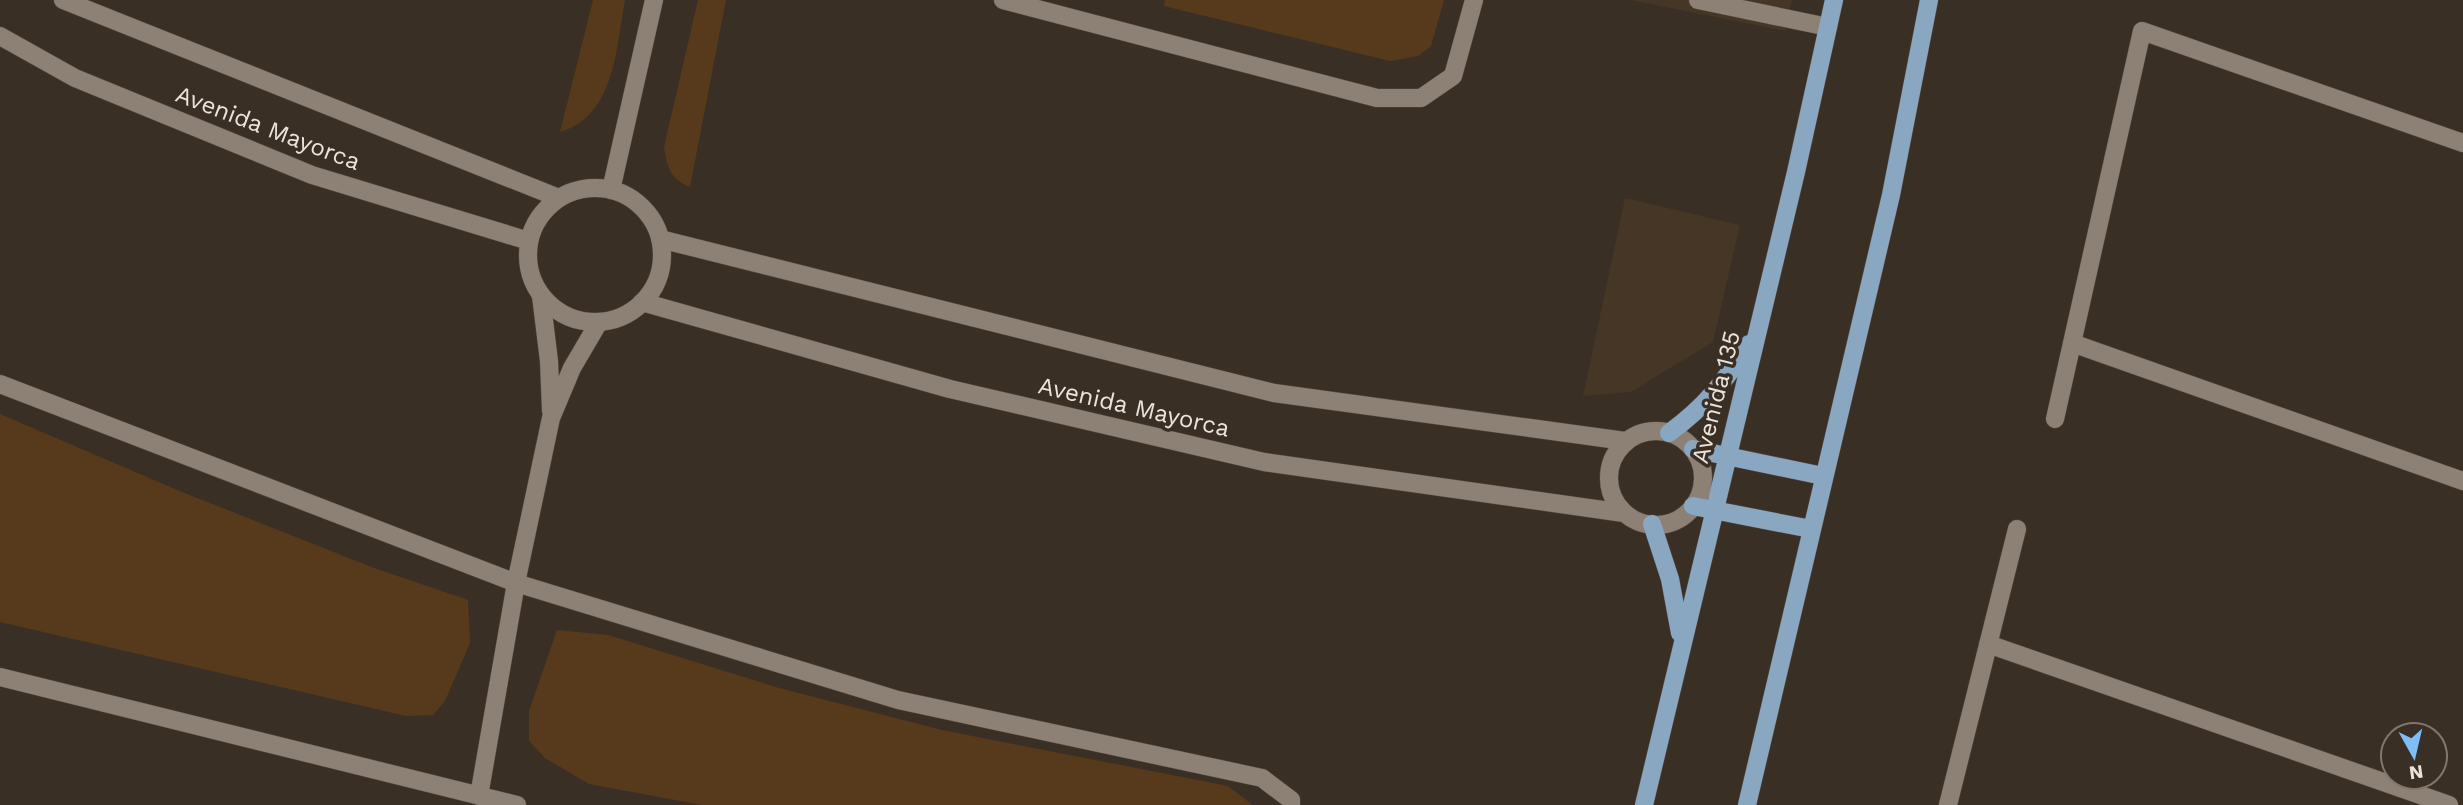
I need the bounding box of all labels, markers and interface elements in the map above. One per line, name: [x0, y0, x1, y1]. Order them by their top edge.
street label: Avenida Mayorca: [172, 80, 364, 176]
street label: Avenida 135: [1686, 328, 1746, 466]
street label: Avenida Mayorca: [1036, 371, 1232, 443]
north arrow: [2379, 721, 2449, 791]
text: N: [2408, 760, 2425, 785]

